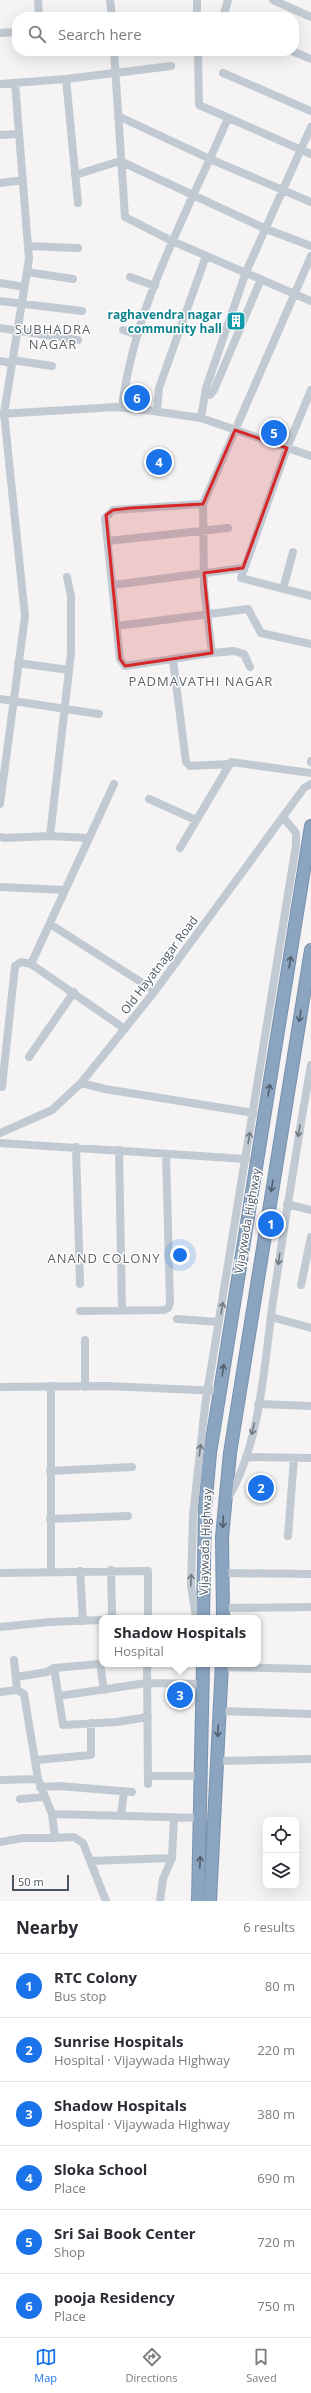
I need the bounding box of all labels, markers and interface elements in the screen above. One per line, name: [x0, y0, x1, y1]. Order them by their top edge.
search box: [12, 12, 299, 56]
icon: search: [26, 23, 48, 45]
text: Search here: [58, 24, 142, 44]
place label: raghavendra nagar community hall: [108, 306, 223, 337]
building icon: raghavendra nagar community hall: [225, 310, 247, 332]
district label: SUBHADRA NAGAR: [15, 320, 91, 353]
pin: 6: [124, 383, 150, 413]
pin: 5: [261, 418, 287, 448]
pin: 4: [146, 447, 172, 477]
district label: PADMAVATHI NAGAR: [129, 672, 273, 690]
street label: Old Hayatnagar Road: [116, 912, 202, 1018]
one-way arrow: [286, 956, 294, 969]
one-way arrow: [296, 1009, 304, 1022]
one-way arrow: [265, 1084, 273, 1097]
one-way arrow: [295, 1124, 303, 1137]
one-way arrow: [246, 1132, 254, 1145]
street label: Vijaywada Highway: [229, 1166, 265, 1275]
one-way arrow: [268, 1179, 276, 1192]
pin: 1: [258, 1209, 284, 1239]
your location: [170, 1245, 190, 1265]
district label: ANAND COLONY: [47, 1249, 161, 1267]
one-way arrow: [275, 1252, 283, 1265]
one-way arrow: [218, 1301, 226, 1314]
one-way arrow: [219, 1364, 227, 1377]
one-way arrow: [248, 1422, 256, 1435]
one-way arrow: [196, 1444, 203, 1457]
pin: 2: [248, 1473, 274, 1503]
street label: Vijaywada Highway: [195, 1487, 215, 1596]
one-way arrow: [220, 1515, 227, 1528]
one-way arrow: [187, 1574, 195, 1587]
popup: [99, 1615, 261, 1667]
text: Shadow Hospitals: [114, 1622, 246, 1642]
text: Hospital: [114, 1642, 164, 1660]
pin: 3: [167, 1680, 193, 1710]
one-way arrow: [215, 1724, 222, 1737]
map controls: [263, 1817, 299, 1889]
button: locate: [263, 1817, 299, 1853]
button: layers: [263, 1853, 299, 1889]
one-way arrow: [196, 1856, 203, 1869]
scale bar: [12, 1873, 69, 1892]
text: 50 m: [18, 1874, 44, 1889]
text: Nearby: [16, 1916, 78, 1939]
text: 6 results: [243, 1918, 295, 1936]
text: RTC Colony: [54, 1967, 137, 1987]
text: 1: [25, 1977, 33, 1995]
text: 80 m: [265, 1977, 295, 1995]
text: Bus stop: [54, 1987, 107, 2005]
text: Sunrise Hospitals: [54, 2031, 183, 2051]
text: 2: [25, 2041, 33, 2059]
text: 220 m: [257, 2041, 295, 2059]
text: Hospital · Vijaywada Highway: [54, 2051, 230, 2069]
text: Shadow Hospitals: [54, 2095, 187, 2115]
text: 3: [25, 2105, 33, 2123]
text: 380 m: [257, 2105, 295, 2123]
text: Hospital · Vijaywada Highway: [54, 2115, 230, 2133]
text: Sloka School: [54, 2159, 147, 2179]
text: 4: [25, 2169, 33, 2187]
text: 690 m: [257, 2169, 295, 2187]
text: Place: [54, 2179, 86, 2197]
text: Sri Sai Book Center: [54, 2223, 196, 2243]
text: 5: [25, 2233, 33, 2251]
text: 720 m: [257, 2233, 295, 2251]
text: Shop: [54, 2243, 85, 2261]
text: pooja Residency: [54, 2287, 175, 2307]
text: 6: [25, 2297, 33, 2315]
text: 750 m: [257, 2297, 295, 2315]
text: Place: [54, 2307, 86, 2325]
tab: Map: [34, 2346, 57, 2385]
tab: Directions: [126, 2346, 178, 2385]
tab: Saved: [246, 2346, 277, 2385]

